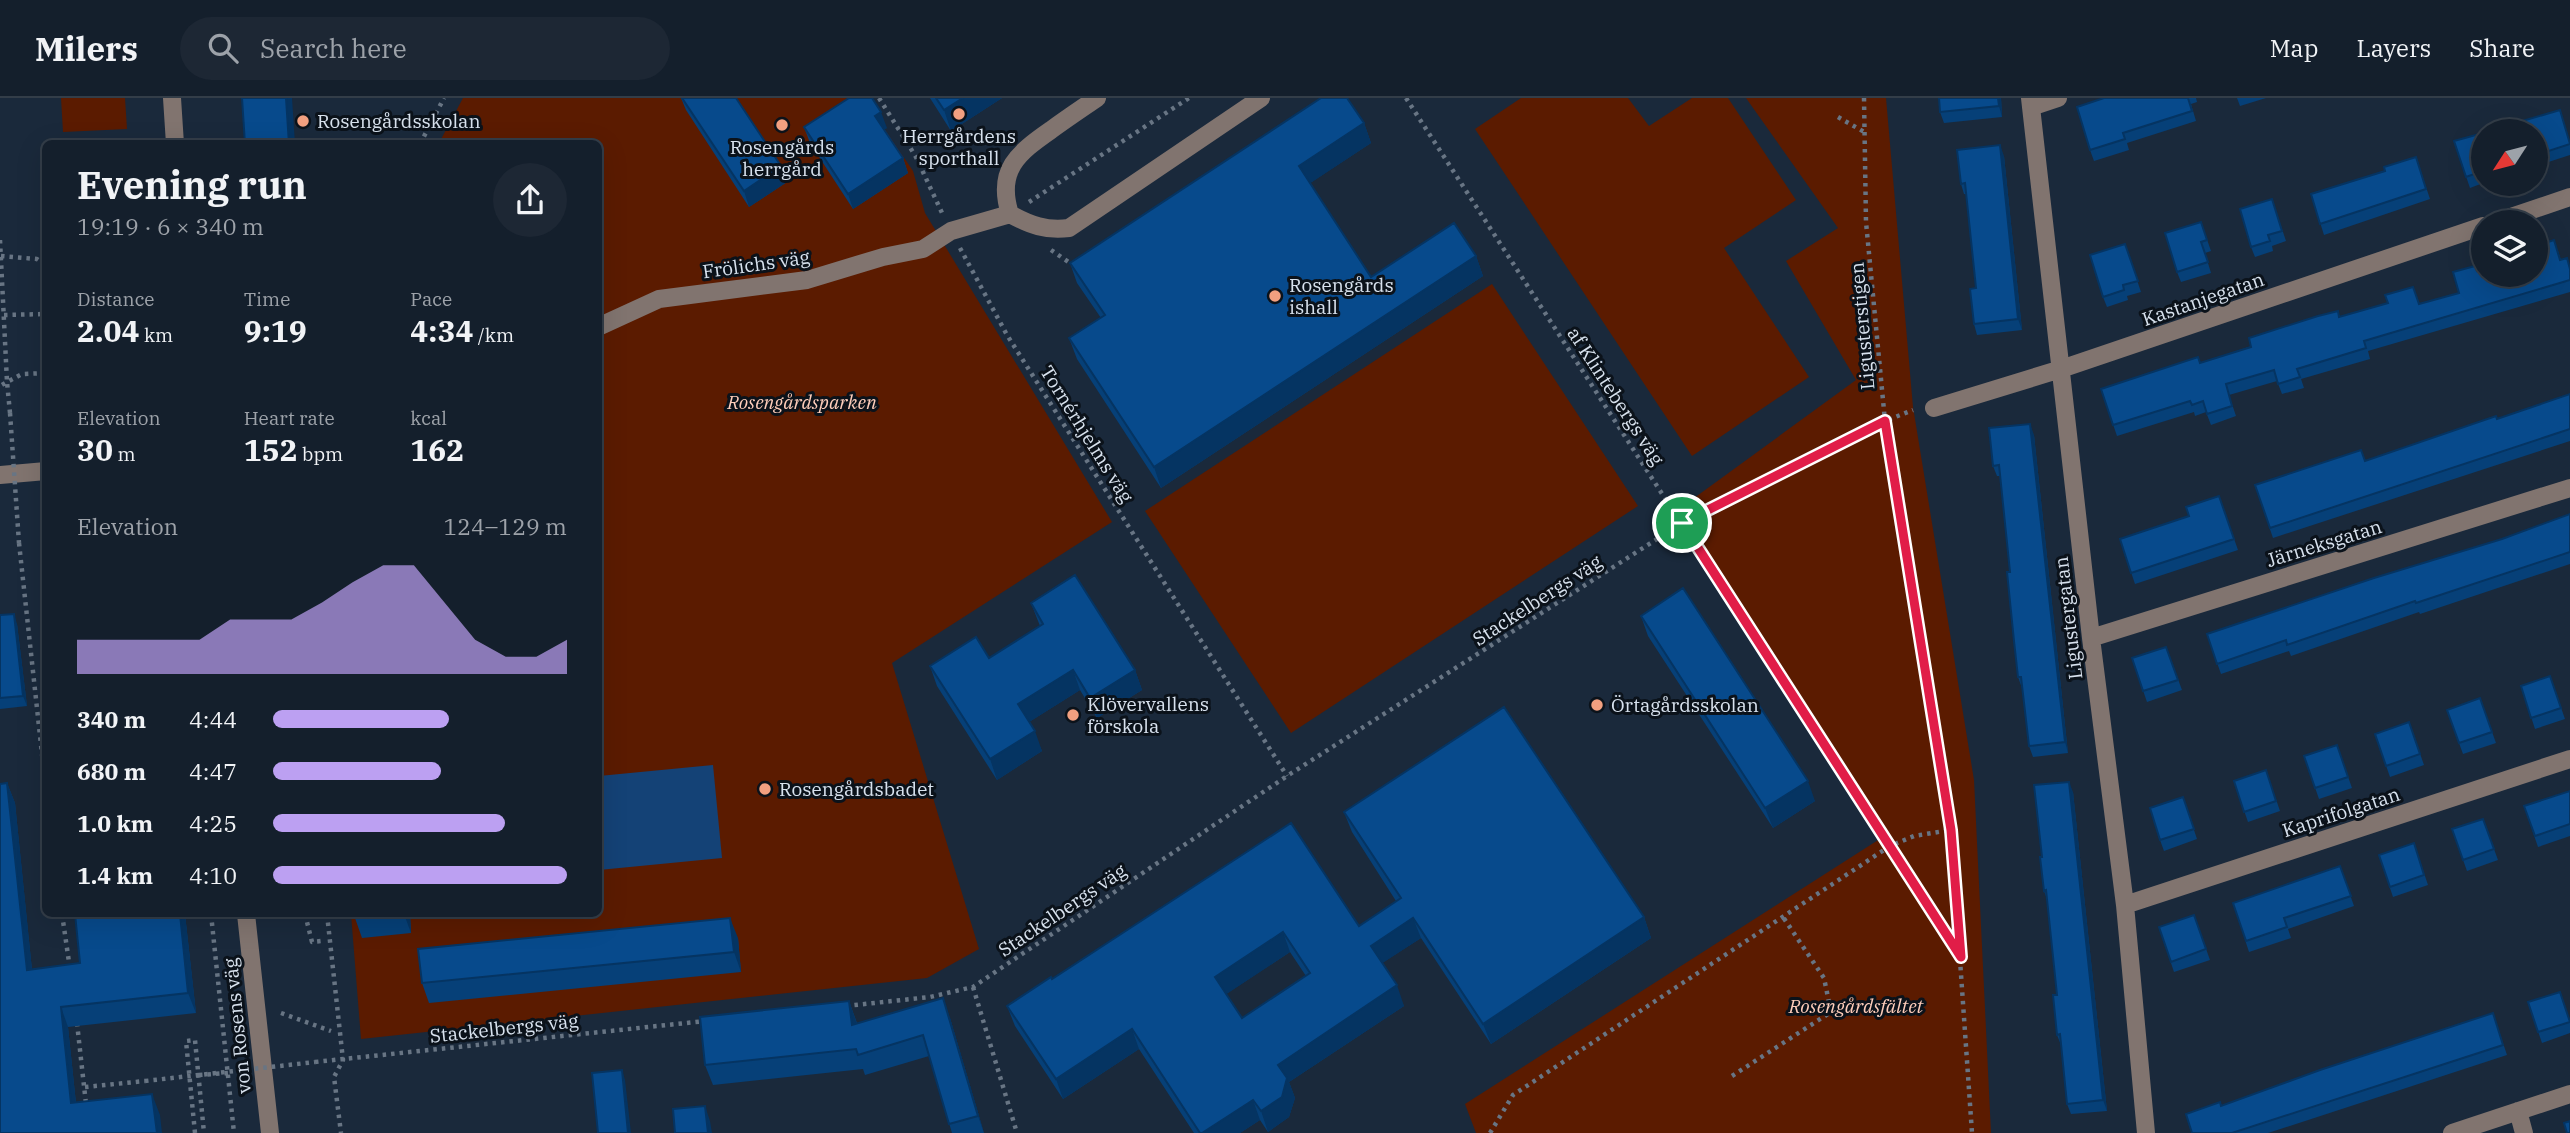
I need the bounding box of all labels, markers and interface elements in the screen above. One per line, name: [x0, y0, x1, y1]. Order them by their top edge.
search box: [180, 17, 670, 80]
text: Milers: [35, 27, 138, 70]
icon: search: [204, 29, 242, 67]
text: Search here: [260, 31, 407, 65]
text: Map: [2270, 32, 2318, 64]
text: Layers: [2356, 32, 2431, 64]
text: Share: [2469, 32, 2535, 64]
marker: Herrgårdens sporthall: [951, 106, 967, 122]
place label: Rosengårdsskolan: [317, 109, 481, 133]
marker: Rosengårdsskolan: [295, 113, 311, 129]
marker: Rosengårds herrgård: [774, 117, 790, 133]
north arrow: [2471, 119, 2548, 196]
map controls: [2471, 119, 2548, 287]
place label: Herrgårdens sporthall: [902, 124, 1016, 170]
place label: Rosengårds herrgård: [730, 135, 834, 181]
text: Evening run: [77, 160, 307, 209]
button: share: [493, 163, 567, 237]
button: layers: [2471, 210, 2548, 287]
text: 19:19 · 6 × 340 m: [77, 211, 264, 241]
street label: Frölichs väg: [701, 245, 812, 283]
street label: Ligusterstigen: [1844, 261, 1880, 391]
street label: Kastanjegatan: [2139, 267, 2267, 331]
place label: Rosengårds ishall: [1289, 273, 1394, 319]
text: Distance: [77, 287, 155, 311]
text: Time: [244, 287, 290, 311]
text: Pace: [410, 287, 452, 311]
marker: Rosengårds ishall: [1267, 288, 1283, 304]
text: 2.04: [77, 311, 139, 350]
text: 9:19: [244, 311, 307, 350]
text: 4:34: [410, 311, 473, 350]
street label: af Klintebergs väg: [1562, 322, 1670, 470]
text: km: [139, 323, 173, 347]
text: /km: [473, 323, 514, 347]
street label: Tornérhjelms väg: [1035, 361, 1139, 508]
park label: Rosengårdsparken: [726, 390, 877, 414]
text: Elevation: [77, 406, 161, 430]
text: Heart rate: [244, 406, 335, 430]
text: kcal: [410, 406, 447, 430]
text: 30: [77, 430, 113, 469]
text: 152: [244, 430, 298, 469]
text: 162: [410, 430, 464, 469]
text: m: [113, 442, 136, 466]
text: bpm: [298, 442, 343, 466]
pin: [1652, 493, 1712, 553]
icon: arrive: [1663, 504, 1701, 542]
text: Elevation: [77, 511, 178, 541]
text: 124–129 m: [443, 511, 567, 541]
street label: Järneksgatan: [2263, 514, 2385, 572]
street label: Stackelbergs väg: [1468, 549, 1607, 651]
street label: Ligustergatan: [2049, 555, 2087, 681]
place label: Klövervallens förskola: [1087, 692, 1209, 738]
place label: Örtagårdsskolan: [1611, 693, 1759, 717]
marker: Örtagårdsskolan: [1589, 697, 1605, 713]
text: 340 m: [77, 704, 146, 734]
text: 4:44: [189, 704, 237, 734]
marker: Klövervallens förskola: [1065, 707, 1081, 723]
text: 680 m: [77, 756, 146, 786]
text: 4:47: [189, 756, 237, 786]
place label: Rosengårdsbadet: [779, 777, 934, 801]
marker: Rosengårdsbadet: [757, 781, 773, 797]
street label: Kaprifolgatan: [2279, 782, 2403, 842]
text: 1.0 km: [77, 808, 153, 838]
text: 4:25: [189, 808, 237, 838]
street label: Stackelbergs väg: [993, 858, 1131, 962]
text: 1.4 km: [77, 860, 153, 890]
text: 4:10: [189, 860, 237, 890]
street label: von Rosens väg: [218, 956, 256, 1095]
park label: Rosengårdsfältet: [1788, 994, 1925, 1018]
street label: Stackelbergs väg: [428, 1008, 580, 1048]

